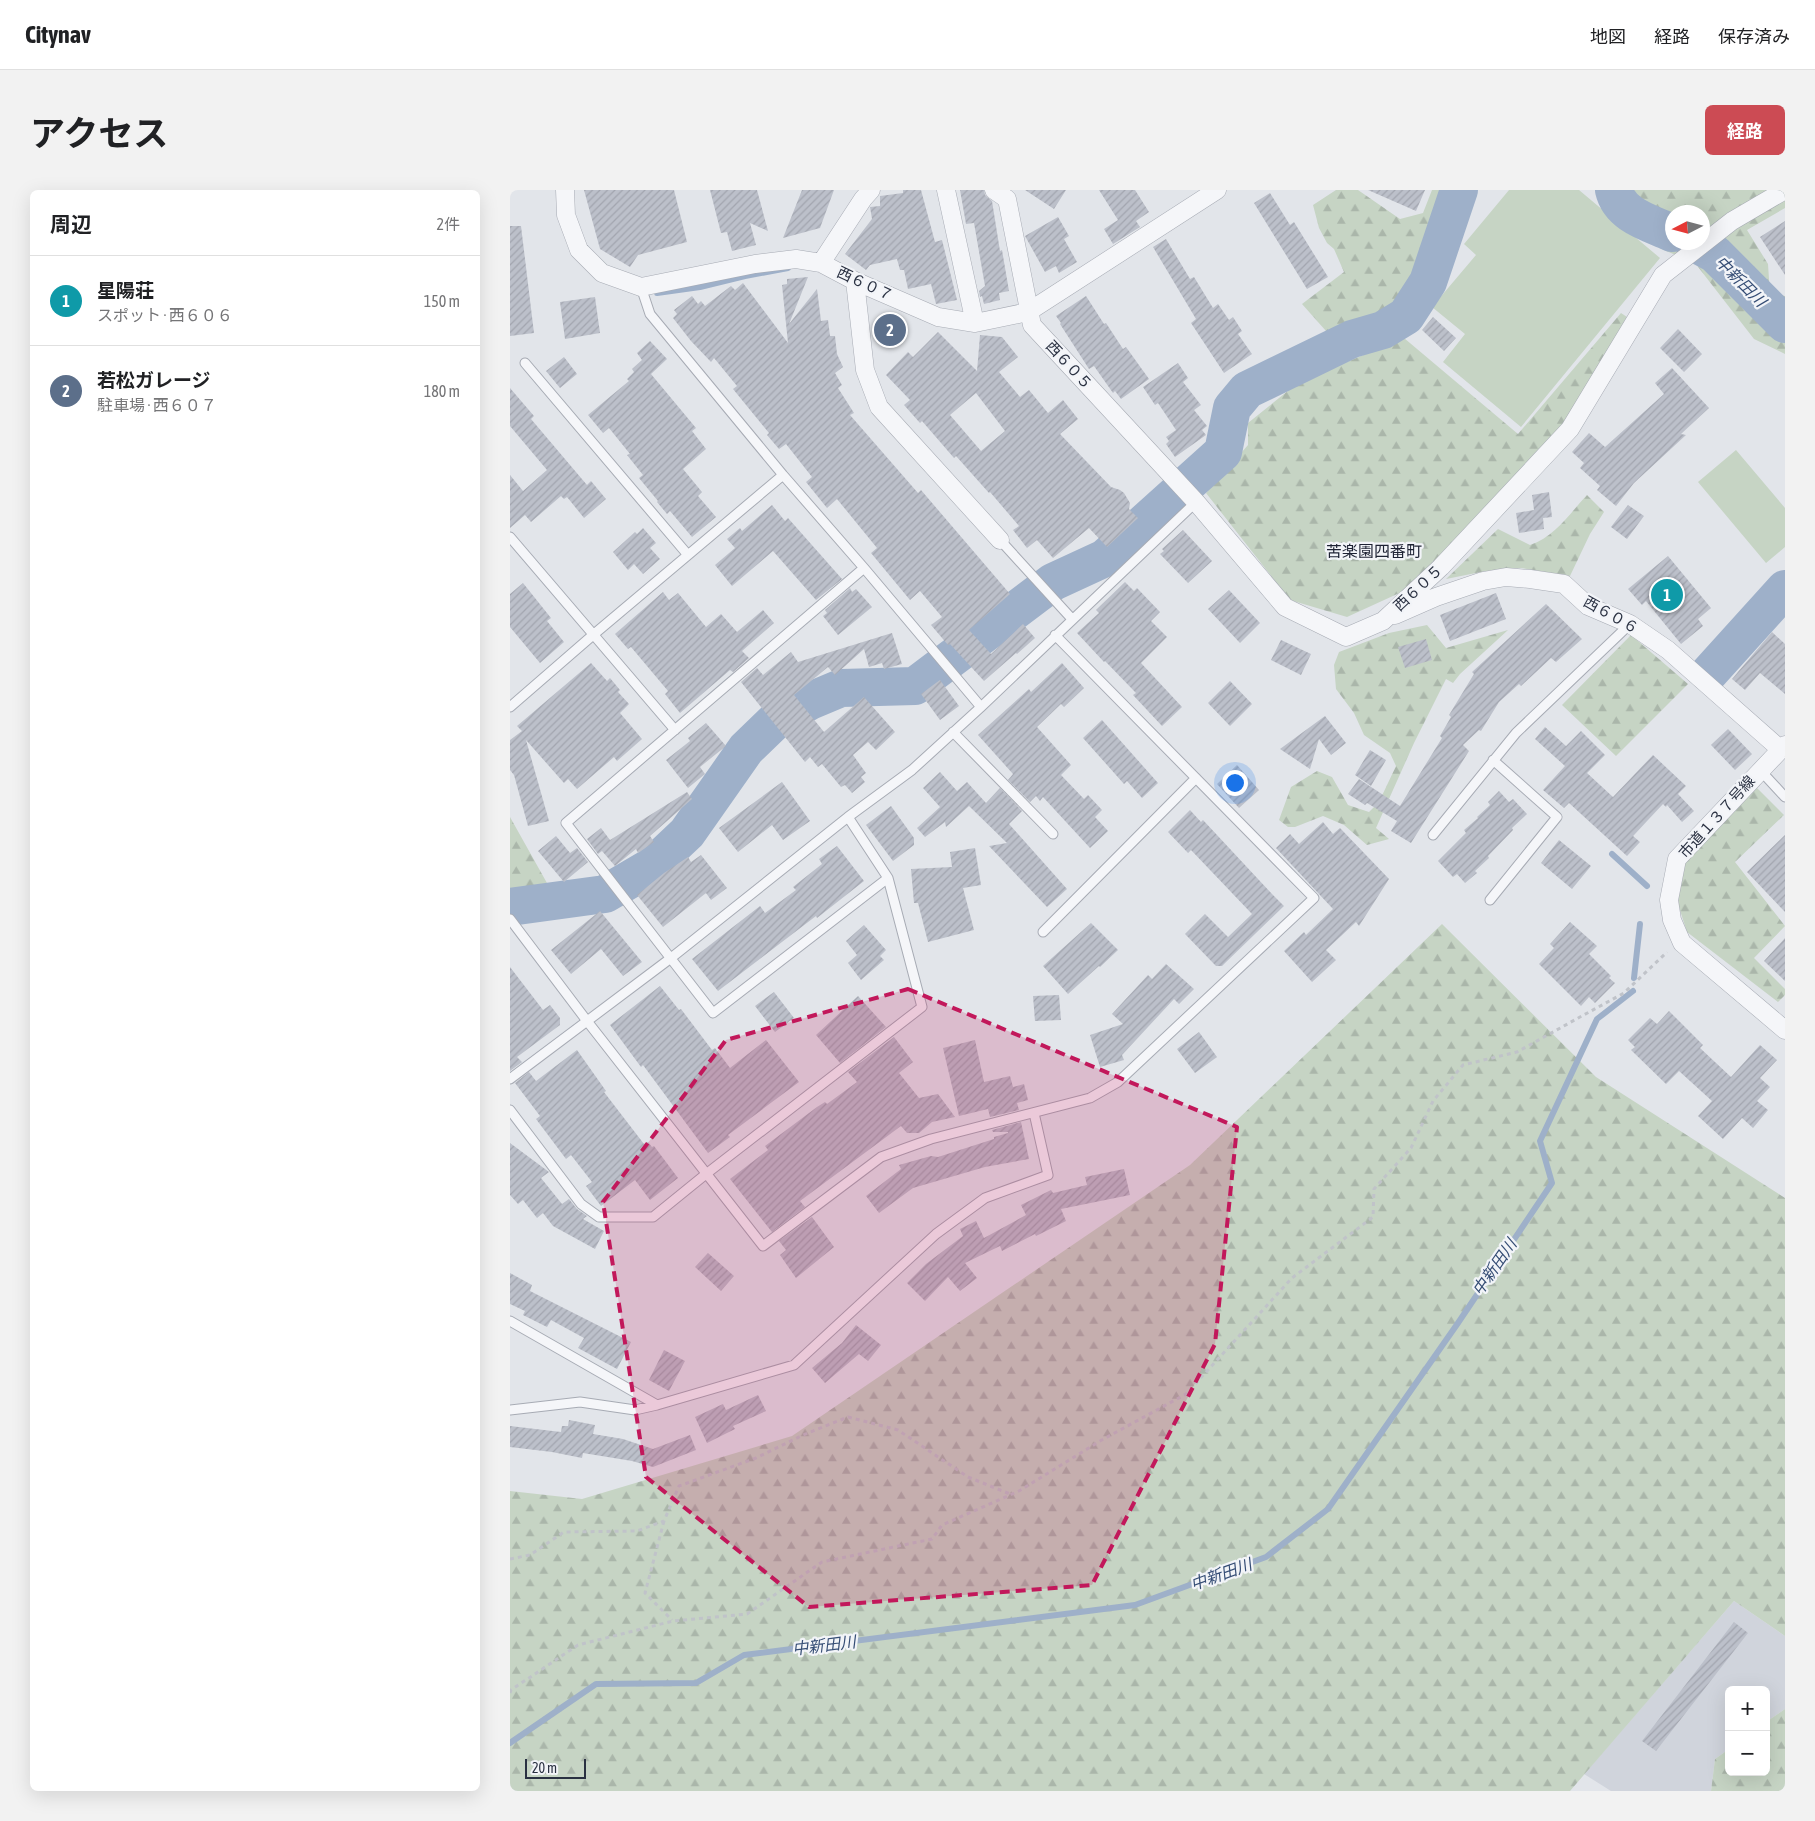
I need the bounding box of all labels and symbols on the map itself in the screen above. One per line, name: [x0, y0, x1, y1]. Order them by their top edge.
north arrow: [1665, 205, 1710, 250]
water label: 中新田川: [1712, 252, 1771, 311]
street label: 西６０７: [834, 263, 896, 304]
pin: 2: [874, 311, 906, 349]
street label: 西６０５: [1043, 337, 1096, 392]
district label: 苦楽園四番町: [1326, 542, 1422, 560]
street label: 西６０５: [1390, 561, 1445, 614]
pin: 1: [1651, 576, 1683, 614]
street label: 西６０６: [1581, 593, 1642, 637]
your location: [1222, 770, 1248, 796]
street label: 市道１３７号線: [1675, 772, 1758, 861]
water label: 中新田川: [1468, 1234, 1521, 1298]
water label: 中新田川: [1188, 1554, 1256, 1593]
water label: 中新田川: [791, 1632, 859, 1658]
scale bar: [525, 1756, 586, 1779]

